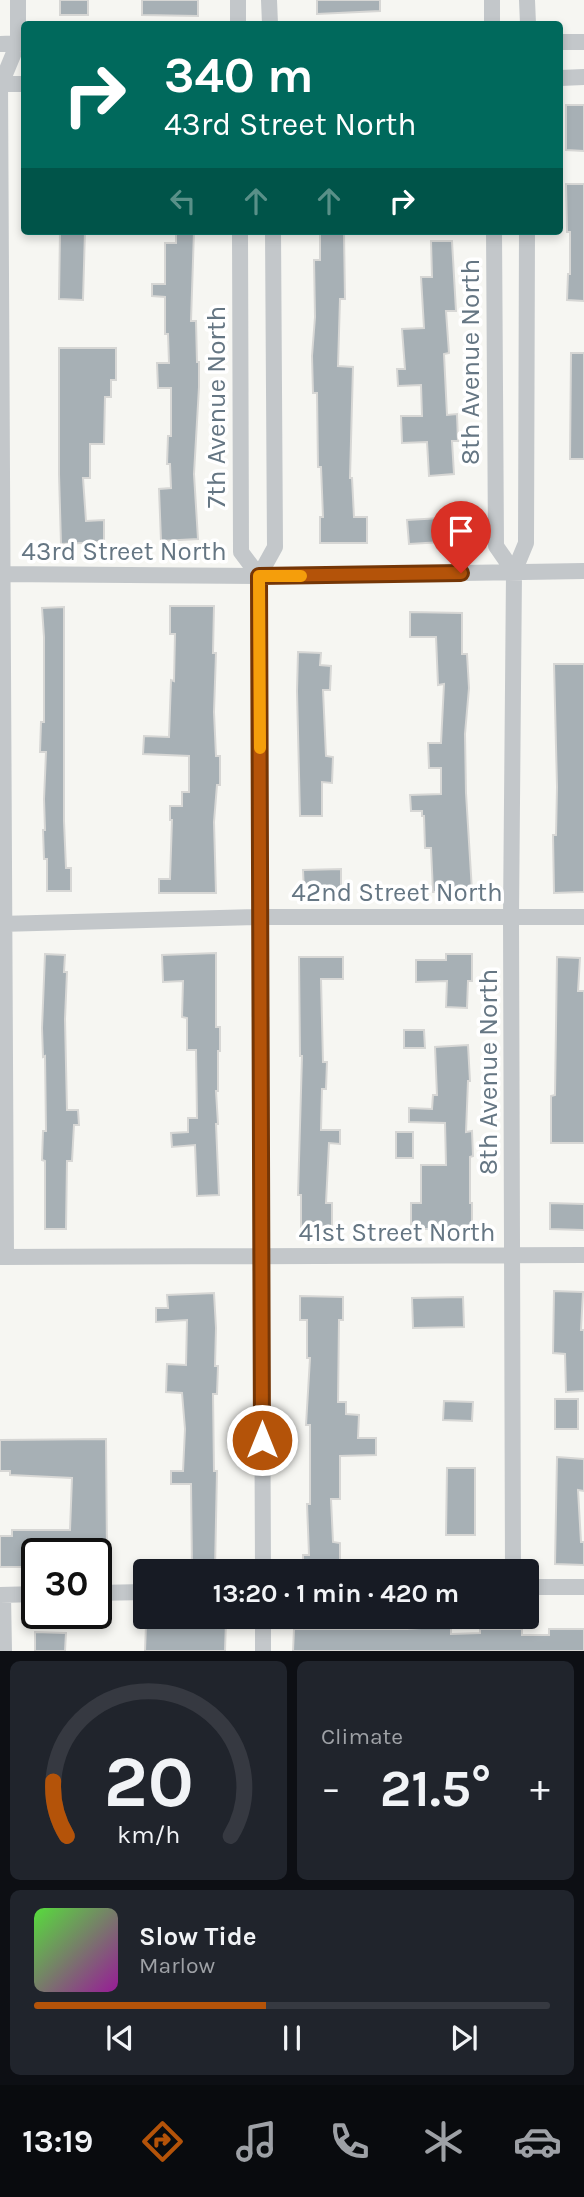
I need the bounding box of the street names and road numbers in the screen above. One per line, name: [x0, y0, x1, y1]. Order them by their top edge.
street label: 8th Avenue North: [455, 259, 486, 465]
street label: 7th Avenue North: [201, 306, 232, 508]
street label: 43rd Street North: [21, 536, 227, 567]
street label: 42nd Street North: [291, 877, 503, 908]
street label: 8th Avenue North: [473, 969, 504, 1175]
street label: 41st Street North: [298, 1217, 496, 1248]

